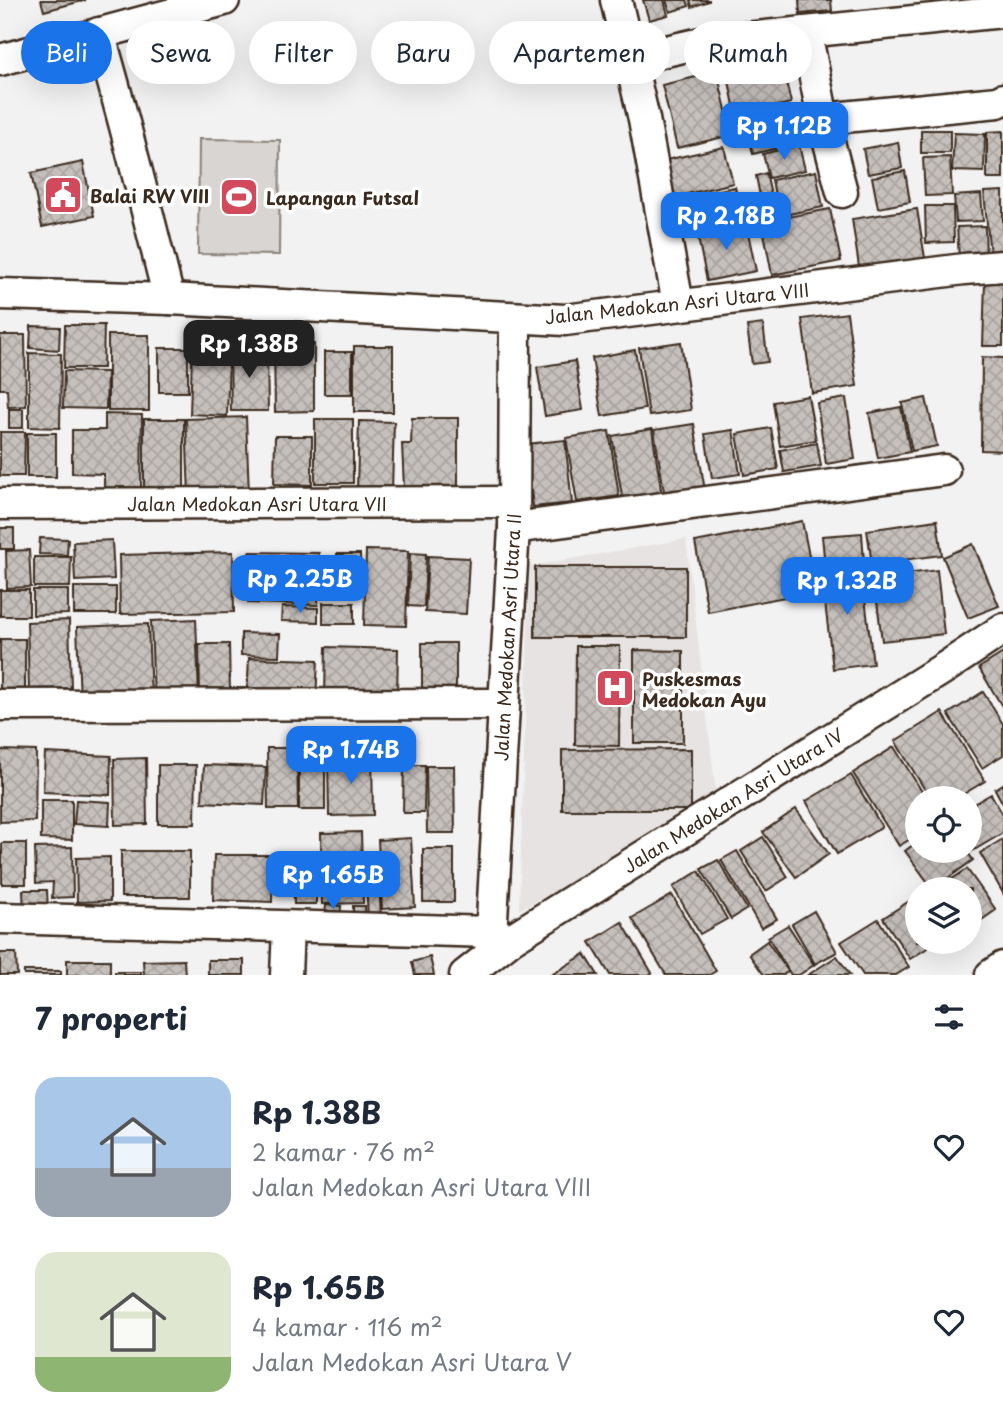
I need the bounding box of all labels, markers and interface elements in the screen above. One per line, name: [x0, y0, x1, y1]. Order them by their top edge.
chip: Beli: [21, 21, 112, 84]
chip: Sewa: [126, 21, 235, 84]
chip: Filter: [249, 21, 357, 84]
chip: Baru: [371, 21, 475, 84]
chip: Apartemen: [489, 21, 670, 84]
chip: Rumah: [684, 21, 812, 84]
pin: Rp 1.12B: [712, 102, 856, 162]
text: Rp 1.12B: [736, 107, 832, 142]
public building icon: Balai RW VIII: [42, 174, 84, 216]
sports icon: Lapangan Futsal: [218, 176, 260, 218]
place label: Balai RW VIII: [90, 182, 209, 209]
place label: Lapangan Futsal: [266, 184, 419, 211]
pin: Rp 2.18B: [654, 192, 798, 252]
text: Rp 2.18B: [677, 197, 775, 232]
street label: Jalan Medokan Asri Utara VIII: [544, 276, 810, 330]
pin: Rp 1.38B: [177, 320, 321, 380]
text: Rp 1.38B: [199, 325, 299, 360]
street label: Jalan Medokan Asri Utara VII: [127, 490, 387, 517]
street label: Jalan Medokan Asri Utara II: [487, 512, 527, 762]
pin: Rp 2.25B: [228, 556, 372, 615]
pin: Rp 1.32B: [775, 558, 919, 617]
text: Rp 2.25B: [247, 560, 353, 595]
text: Rp 1.32B: [797, 562, 897, 597]
place label: Puskesmas Medokan Ayu: [642, 665, 767, 713]
hospital icon: Puskesmas Medokan Ayu: [594, 667, 636, 709]
street label: Jalan Medokan Asri Utara IV: [618, 721, 849, 879]
pin: Rp 1.74B: [279, 726, 423, 786]
text: Rp 1.74B: [302, 731, 400, 766]
map controls: [905, 786, 982, 954]
button: locate: [905, 786, 982, 863]
pin: Rp 1.65B: [261, 852, 405, 911]
text: Rp 1.65B: [282, 856, 384, 891]
button: layers: [905, 877, 982, 954]
text: 7 properti: [35, 995, 187, 1040]
icon: filters: [930, 998, 968, 1036]
text: Rp 1.38B: [252, 1089, 381, 1134]
icon: home: [91, 1105, 175, 1189]
icon: heart: [930, 1128, 968, 1166]
text: 2 kamar · 76 m²: [252, 1134, 435, 1169]
text: Jalan Medokan Asri Utara VIII: [252, 1169, 591, 1204]
text: Rp 1.65B: [252, 1264, 385, 1309]
icon: home: [91, 1280, 175, 1364]
icon: heart: [930, 1303, 968, 1341]
text: 4 kamar · 116 m²: [252, 1309, 443, 1344]
text: Jalan Medokan Asri Utara V: [252, 1344, 572, 1379]

